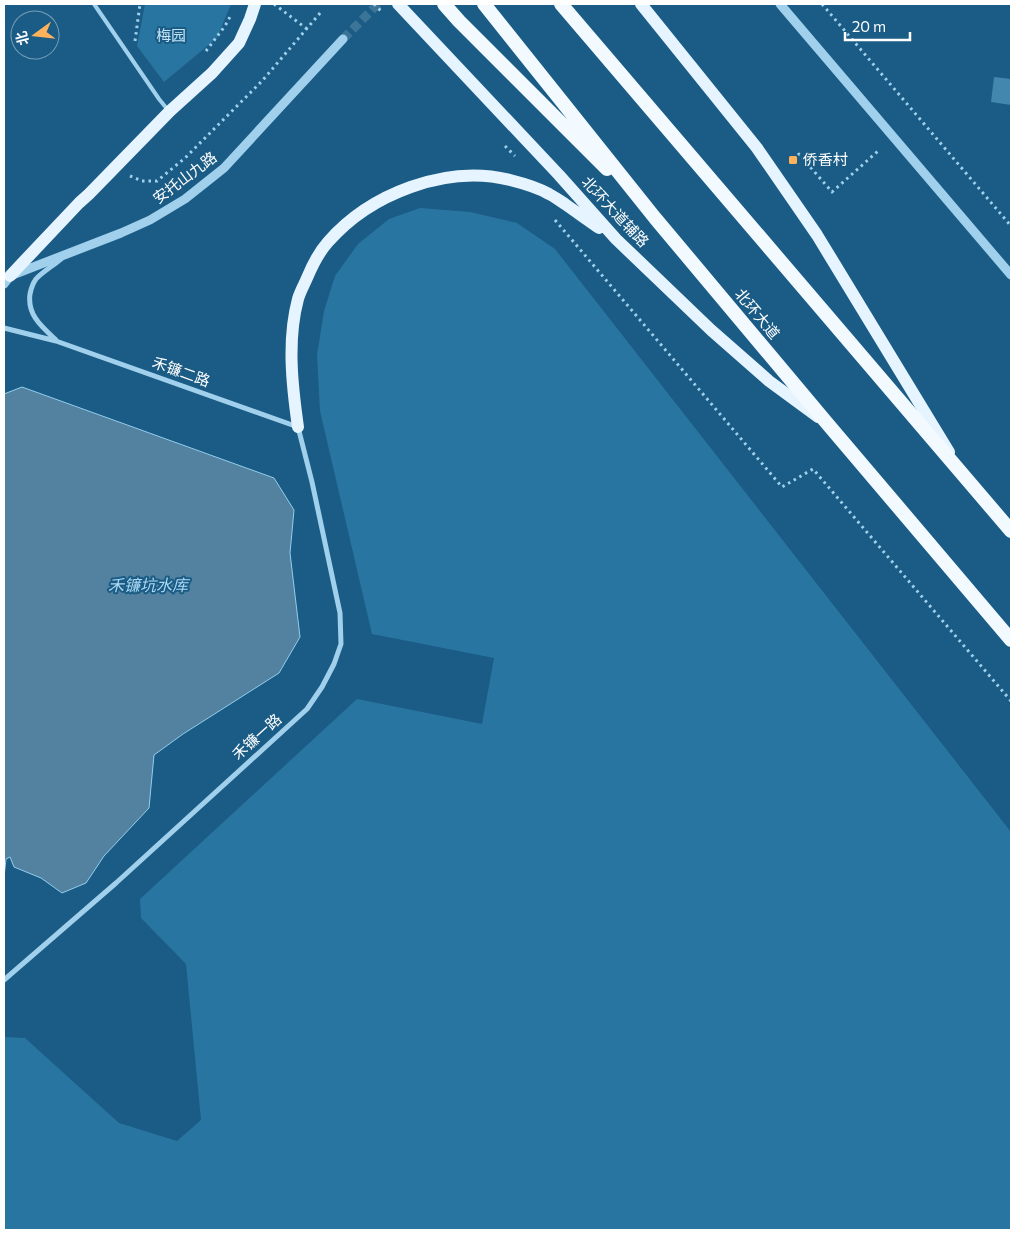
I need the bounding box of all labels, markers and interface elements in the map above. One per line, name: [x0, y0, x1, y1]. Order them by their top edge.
north arrow: [10, 10, 60, 60]
scale bar: [845, 10, 910, 42]
text: 20 m: [852, 17, 886, 35]
park label: 梅园: [156, 26, 186, 44]
text: 北: [12, 30, 32, 47]
street label: 安托山九路: [149, 147, 220, 207]
place label: 侨香村: [803, 150, 848, 168]
marker: 侨香村: [787, 154, 799, 166]
street label: 北环大道辅路: [578, 172, 653, 250]
street label: 北环大道: [732, 285, 784, 342]
street label: 禾镰二路: [150, 352, 213, 390]
water label: 禾镰坑水库: [108, 575, 191, 594]
street label: 禾镰一路: [228, 709, 285, 763]

